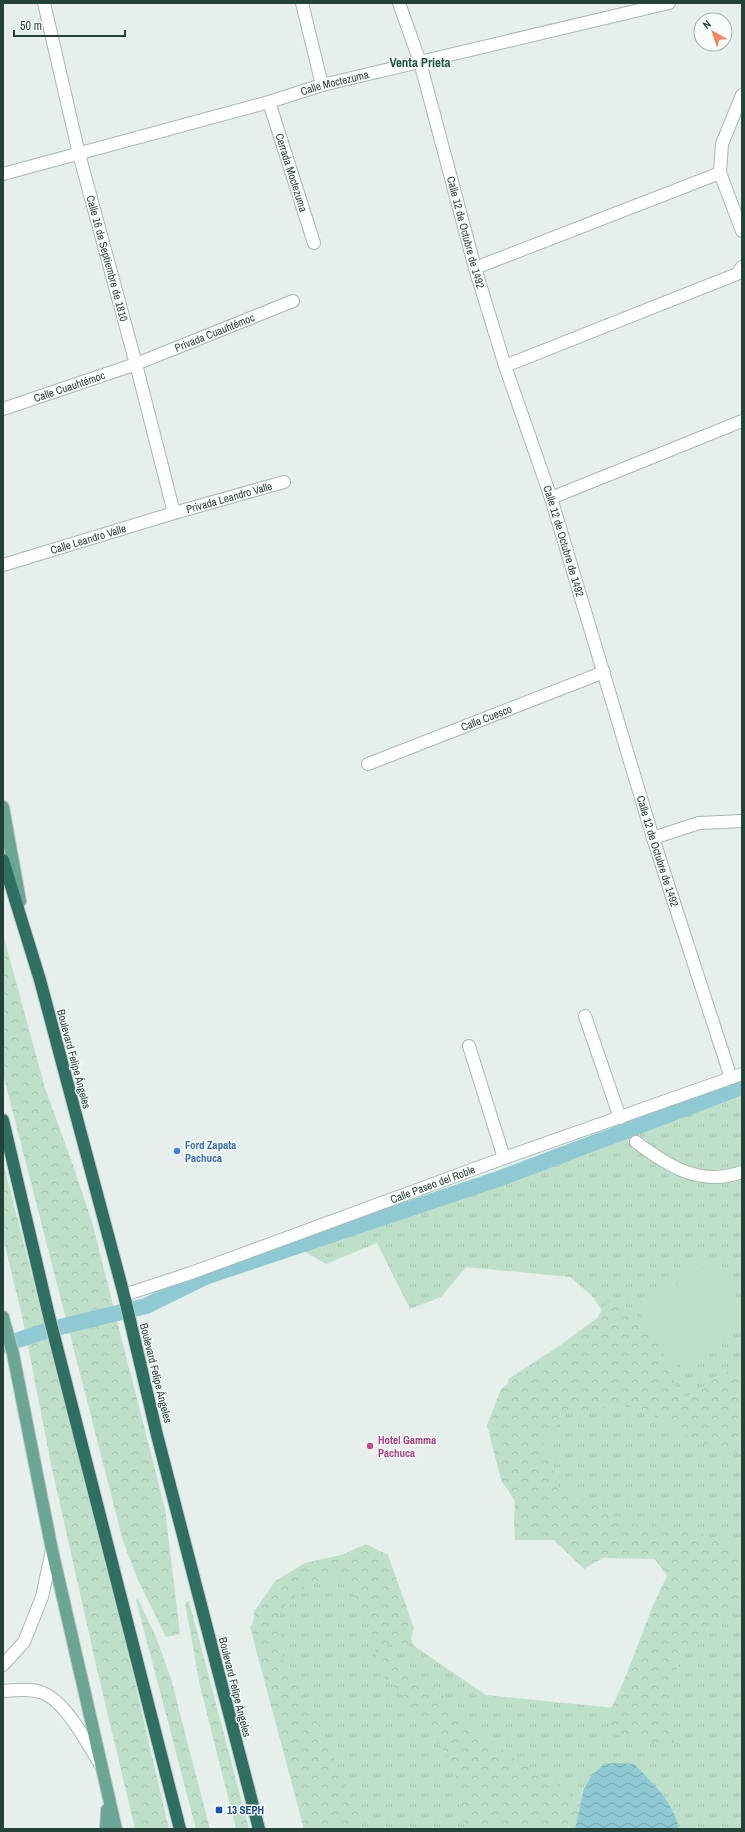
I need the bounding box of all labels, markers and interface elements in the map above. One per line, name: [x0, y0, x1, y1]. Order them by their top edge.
scale bar: [14, 12, 125, 38]
north arrow: [693, 12, 733, 52]
text: N: [700, 17, 714, 32]
text: 50 m: [20, 18, 42, 34]
district label: Venta Prieta: [390, 54, 450, 71]
street label: Calle Moctezuma: [299, 67, 370, 98]
street label: Cerrada Moctezuma: [272, 131, 311, 214]
street label: Calle 12 de Octubre de 1492: [444, 175, 488, 290]
street label: Calle 16 de Septiembre de 1810: [83, 194, 131, 323]
street label: Privada Cuauhtémoc: [172, 310, 257, 355]
street label: Calle Cuauhtémoc: [32, 368, 107, 405]
street label: Privada Leandro Valle: [184, 479, 274, 516]
street label: Calle 12 de Octubre de 1492: [540, 483, 587, 598]
street label: Calle Leandro Valle: [49, 521, 128, 557]
street label: Calle Cuesco: [459, 702, 514, 734]
street label: Calle 12 de Octubre de 1492: [634, 794, 682, 908]
street label: Boulevard Felipe Ángeles: [54, 1008, 94, 1111]
place label: Ford Zapata Pachuca: [185, 1138, 236, 1165]
marker: Ford Zapata Pachuca: [172, 1146, 182, 1156]
street label: Calle Paseo del Roble: [388, 1162, 477, 1206]
street label: Boulevard Felipe Ángeles: [137, 1322, 175, 1425]
place label: Hotel Gamma Pachuca: [378, 1433, 436, 1460]
marker: Hotel Gamma Pachuca: [365, 1441, 375, 1451]
street label: Boulevard Felipe Ángeles: [216, 1636, 254, 1739]
place label: 13 SEPH: [227, 1803, 264, 1817]
marker: 13 SEPH: [214, 1805, 224, 1815]

